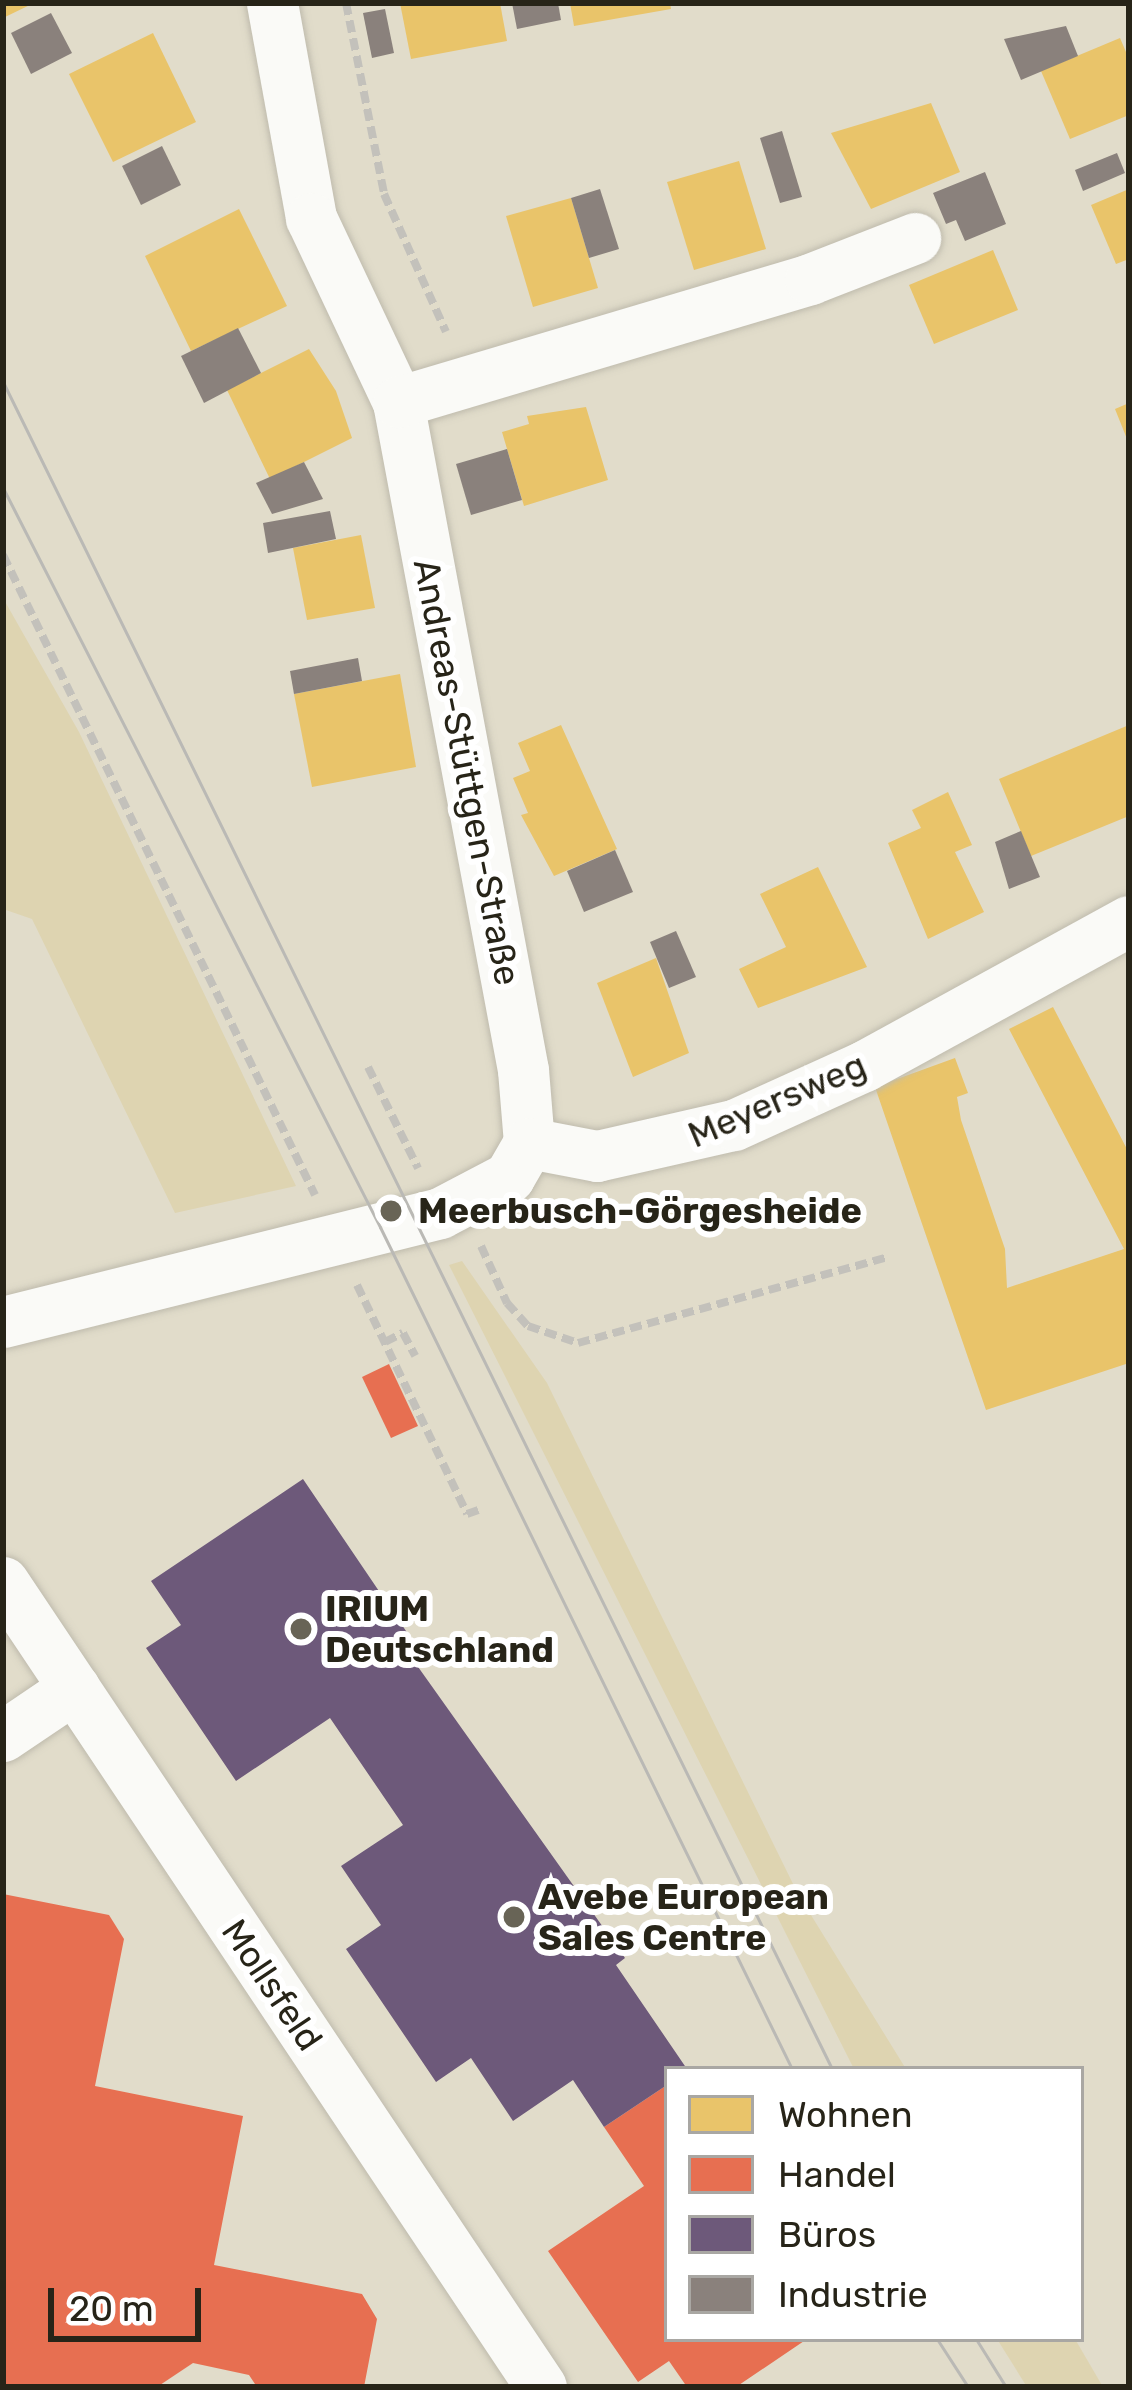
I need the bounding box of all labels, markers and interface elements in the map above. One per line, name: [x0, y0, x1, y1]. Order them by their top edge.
street label: Andreas-Stüttgen-Straße: [404, 555, 530, 989]
street label: Meyersweg: [682, 1043, 872, 1157]
place label: Meerbusch-Görgesheide: [418, 1189, 862, 1233]
marker: Meerbusch-Görgesheide: [375, 1195, 407, 1227]
place label: IRIUM Deutschland: [325, 1586, 554, 1671]
marker: IRIUM Deutschland: [288, 1616, 314, 1642]
place label: Avebe European Sales Centre: [538, 1874, 829, 1959]
marker: Avebe European Sales Centre: [501, 1904, 527, 1930]
street label: Mollsfeld: [212, 1911, 332, 2059]
legend: [664, 2066, 1084, 2342]
text: Wohnen: [778, 2093, 912, 2136]
text: Handel: [778, 2153, 896, 2196]
text: Büros: [778, 2213, 876, 2256]
scale bar: [54, 2264, 207, 2338]
text: Industrie: [778, 2273, 928, 2316]
text: 20 m: [69, 2287, 154, 2330]

